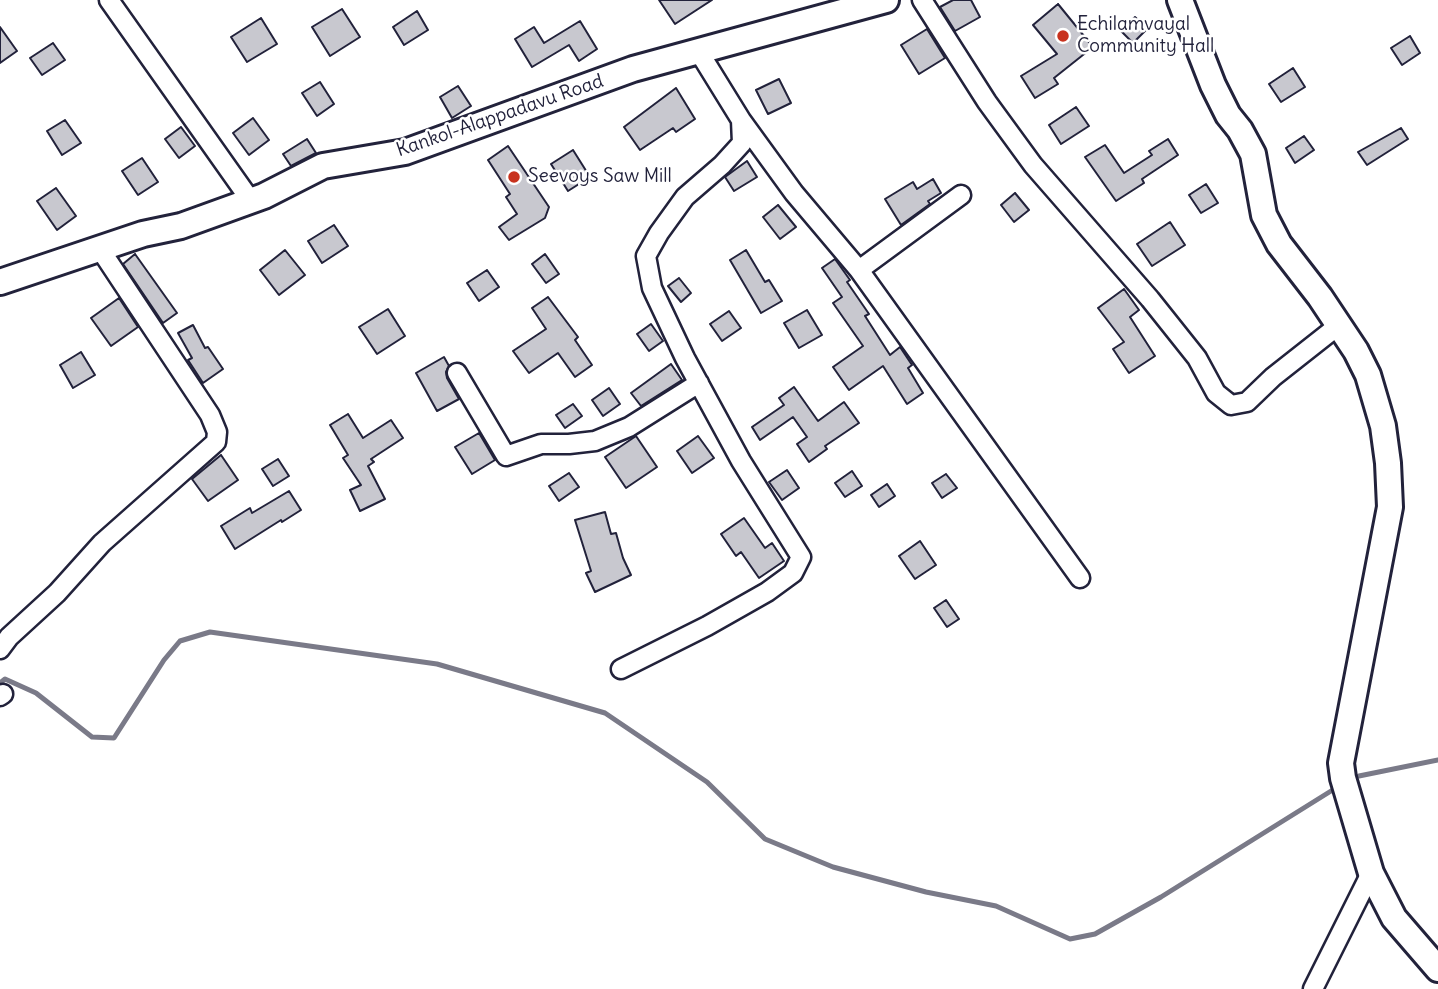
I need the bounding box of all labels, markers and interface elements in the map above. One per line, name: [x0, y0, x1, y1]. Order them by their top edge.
place label: Echilamvayal Community Hall: [1077, 14, 1214, 58]
marker: Echilamvayal Community Hall: [1055, 28, 1071, 44]
street label: Kankol-Alappadavu Road: [394, 70, 606, 162]
place label: Seevoys Saw Mill: [528, 166, 672, 188]
marker: Seevoys Saw Mill: [506, 169, 522, 185]

